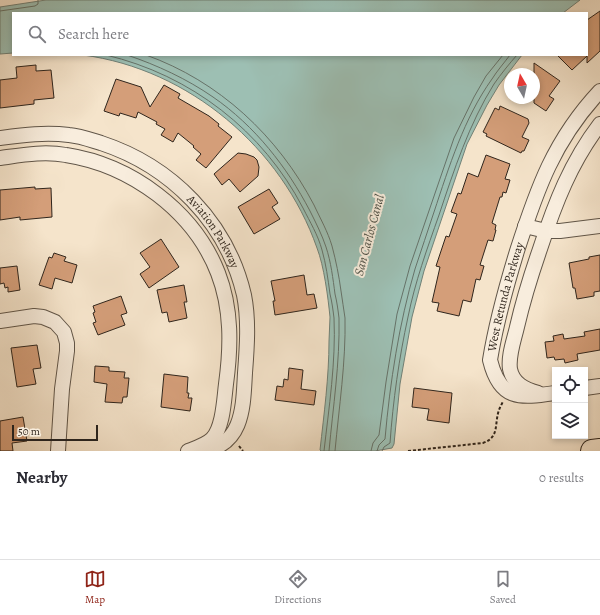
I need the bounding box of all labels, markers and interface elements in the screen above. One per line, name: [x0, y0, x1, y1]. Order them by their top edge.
search box: [12, 12, 588, 56]
icon: search: [26, 23, 48, 45]
text: Search here: [58, 24, 129, 44]
north arrow: [504, 68, 540, 104]
street label: Aviation Parkway: [183, 191, 243, 271]
water label: San Carlos Canal: [350, 192, 388, 277]
street label: West Retunda Parkway: [483, 239, 528, 354]
map controls: [552, 367, 588, 439]
button: locate: [552, 367, 588, 403]
button: layers: [552, 403, 588, 439]
scale bar: [12, 423, 98, 442]
text: 50 m: [18, 424, 40, 439]
text: Nearby: [16, 466, 67, 489]
text: 0 results: [539, 469, 584, 486]
tab: Map: [84, 568, 106, 607]
tab: Directions: [274, 568, 322, 607]
tab: Saved: [490, 568, 516, 607]

